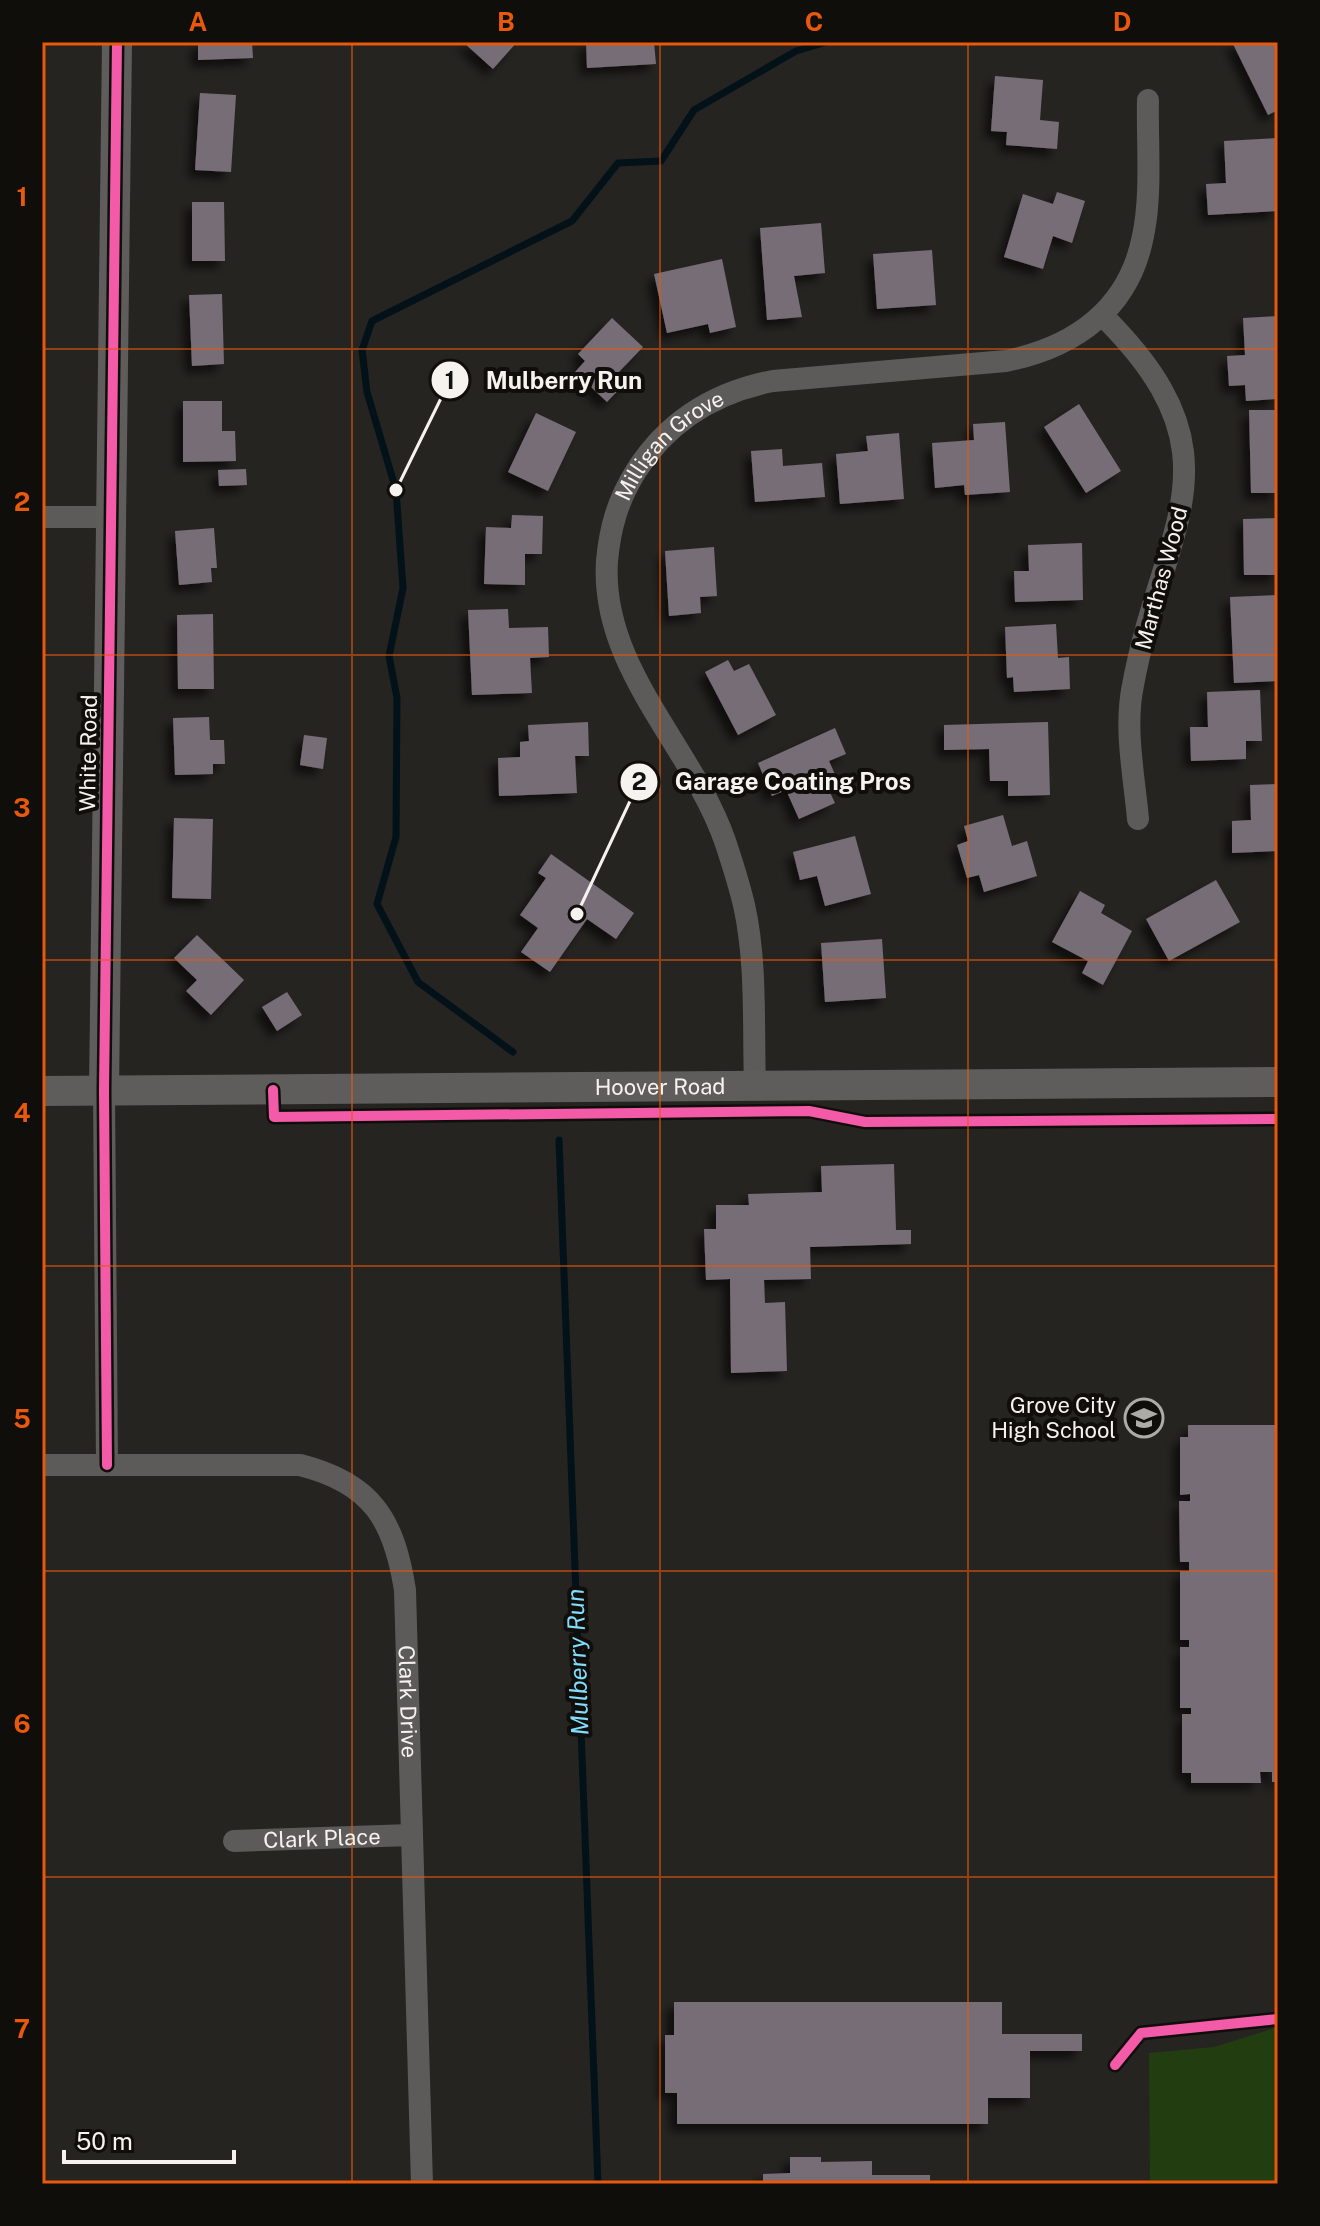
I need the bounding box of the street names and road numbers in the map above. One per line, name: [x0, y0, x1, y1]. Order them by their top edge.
street label: Milligan Grove: [609, 385, 728, 505]
street label: Marthas Wood: [1129, 504, 1193, 652]
street label: White Road: [74, 694, 102, 812]
street label: Hoover Road: [594, 1073, 725, 1100]
street label: Clark Drive: [394, 1645, 423, 1758]
street label: Clark Place: [263, 1823, 381, 1853]

